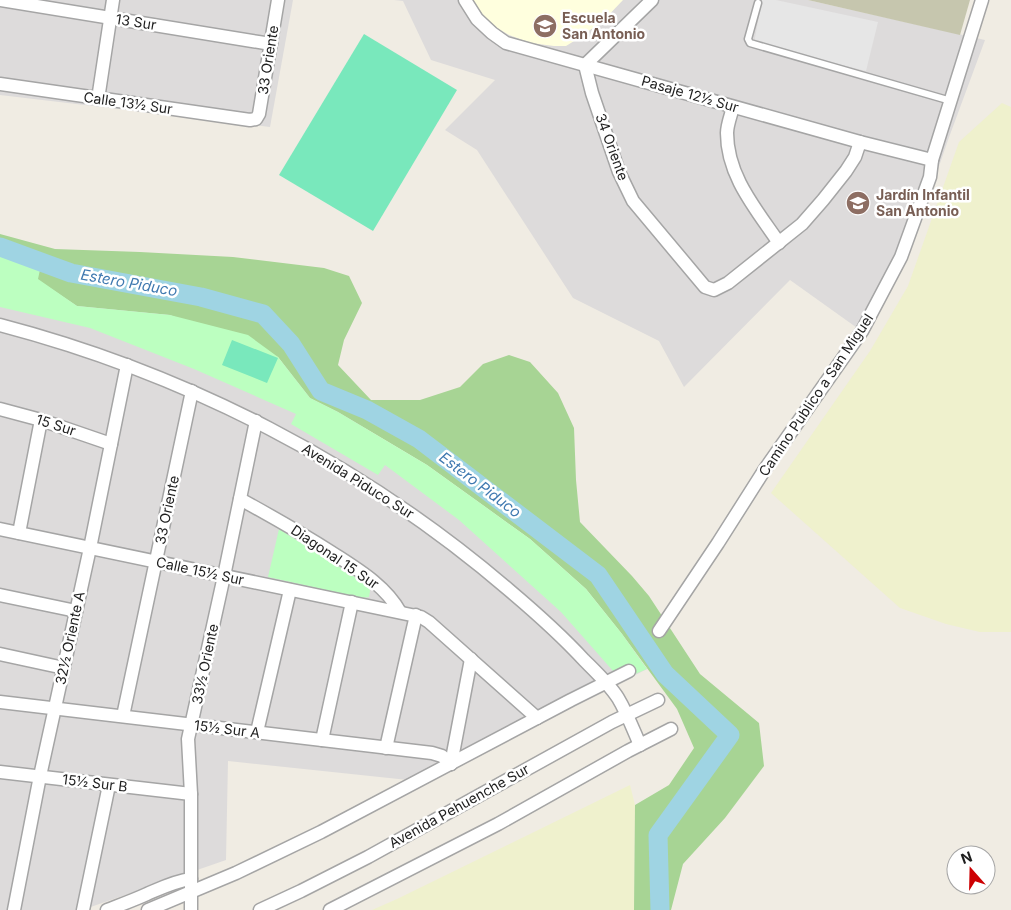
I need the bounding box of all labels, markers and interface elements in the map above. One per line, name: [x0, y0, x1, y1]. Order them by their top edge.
place label: Escuela San Antonio: [562, 9, 646, 42]
street label: 13 Sur: [115, 10, 158, 33]
school or university icon: Escuela San Antonio: [532, 13, 558, 39]
street label: 33 Oriente: [254, 24, 281, 96]
street label: Pasaje 12½ Sur: [640, 72, 741, 115]
street label: Calle 13½ Sur: [83, 88, 174, 117]
street label: 34 Oriente: [592, 111, 632, 183]
place label: Jardín Infantil San Antonio: [876, 186, 970, 219]
school or university icon: Jardín Infantil San Antonio: [845, 190, 871, 216]
water label: Estero Piduco: [79, 265, 179, 300]
street label: Camino Publico a San Miguel: [755, 310, 876, 479]
street label: 15 Sur: [34, 410, 78, 439]
street label: Avenida Piduco Sur: [299, 439, 417, 522]
water label: Estero Piduco: [436, 448, 525, 522]
street label: 33 Oriente: [151, 474, 182, 546]
street label: Diagonal 15 Sur: [288, 521, 383, 592]
street label: Calle 15½ Sur: [155, 553, 246, 588]
street label: 32½ Oriente A: [51, 589, 88, 686]
street label: 33½ Oriente: [188, 622, 221, 706]
street label: 15½ Sur A: [193, 716, 261, 741]
street label: Avenida Pehuenche Sur: [386, 760, 532, 851]
street label: 15½ Sur B: [61, 770, 129, 795]
north arrow: [946, 845, 996, 895]
text: N: [958, 848, 974, 867]

